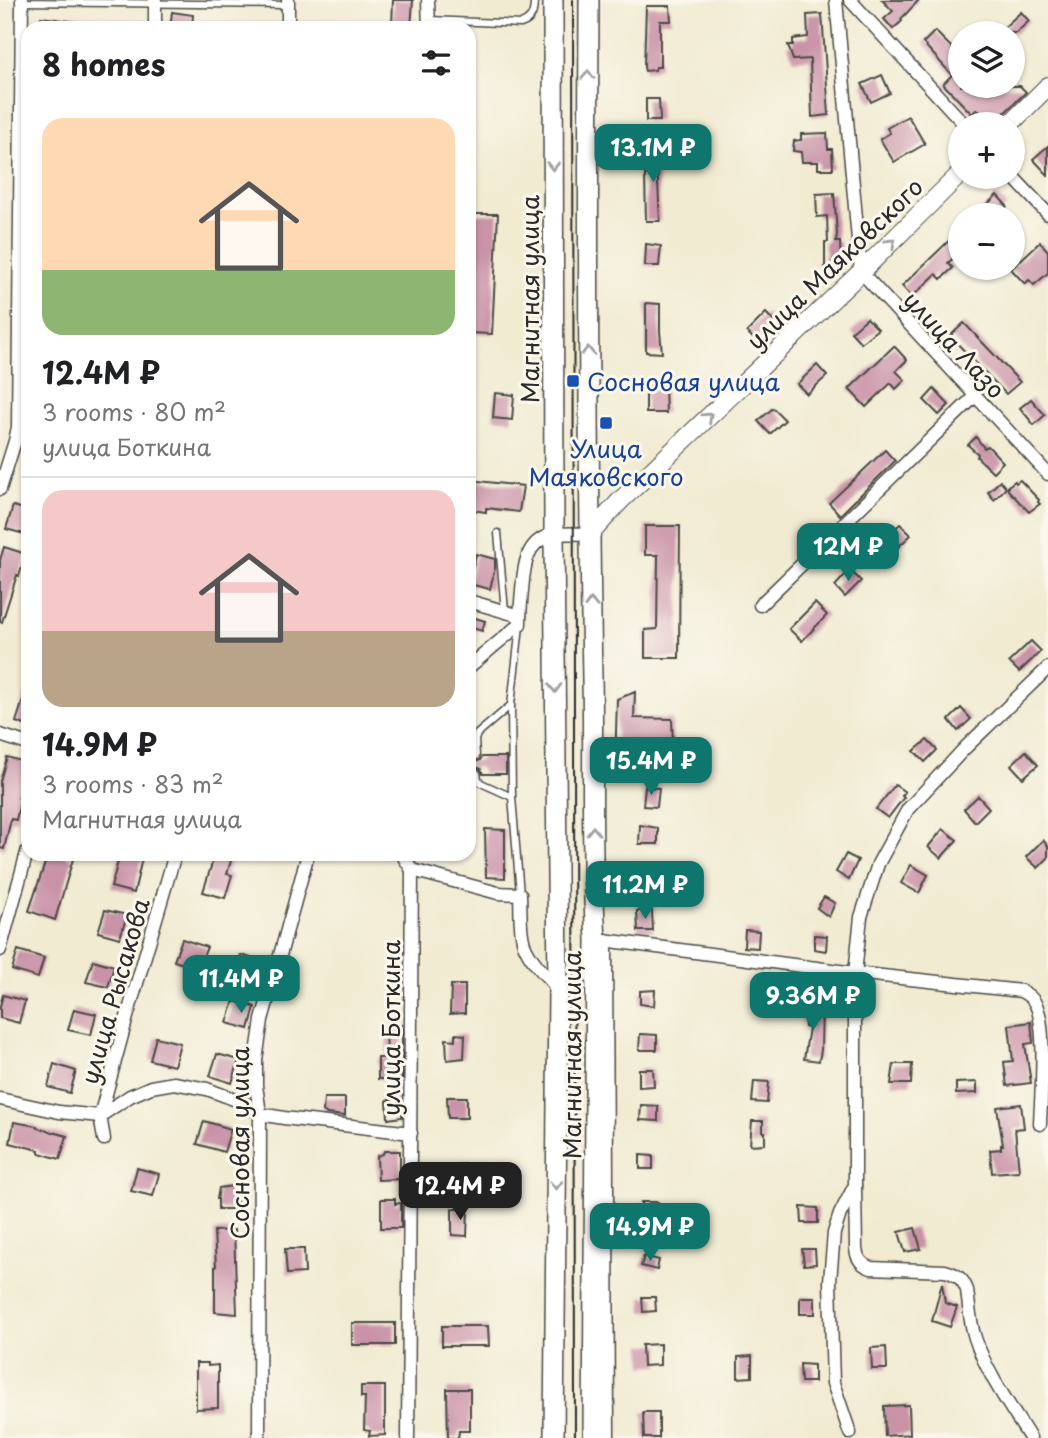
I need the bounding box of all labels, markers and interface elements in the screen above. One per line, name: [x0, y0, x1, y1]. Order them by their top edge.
map controls: [948, 21, 1025, 280]
button: layers: [948, 21, 1025, 98]
text: 8 homes: [42, 41, 165, 86]
icon: filters: [417, 44, 455, 82]
one-way arrow: [580, 69, 596, 80]
button: +: [948, 112, 1025, 189]
pin: 13.1M ₽: [588, 124, 718, 184]
text: 13.1M ₽: [610, 129, 696, 164]
one-way arrow: [545, 161, 561, 172]
icon: home: [186, 163, 312, 289]
street label: улица Маяковского: [737, 169, 931, 357]
street label: Магнитная улица: [511, 195, 547, 403]
button: −: [948, 203, 1025, 280]
one-way arrow: [882, 238, 895, 251]
street label: улица Лазо: [896, 282, 1014, 406]
one-way arrow: [580, 346, 596, 356]
text: 12.4M ₽: [42, 349, 160, 394]
place label: Сосновая улица: [587, 363, 780, 399]
marker: Сосновая улица: [565, 373, 581, 389]
text: 3 rooms · 80 m²: [42, 394, 226, 429]
one-way arrow: [700, 413, 713, 426]
marker: Улица Маяковского: [598, 415, 614, 431]
text: улица Боткина: [42, 429, 211, 464]
place label: Улица Маяковского: [528, 430, 684, 494]
pin: 12M ₽: [799, 524, 897, 583]
text: 12M ₽: [813, 528, 883, 563]
icon: home: [186, 535, 312, 661]
one-way arrow: [583, 598, 599, 608]
one-way arrow: [547, 683, 563, 693]
text: 14.9M ₽: [42, 721, 157, 766]
pin: 15.4M ₽: [586, 738, 716, 797]
text: 15.4M ₽: [606, 742, 696, 777]
text: 3 rooms · 83 m²: [42, 766, 224, 801]
text: Магнитная улица: [42, 801, 242, 836]
one-way arrow: [585, 825, 601, 836]
pin: 11.2M ₽: [580, 862, 710, 921]
text: 11.2M ₽: [602, 866, 688, 901]
street label: улица Рысакова: [70, 894, 158, 1088]
street label: улица Боткина: [372, 940, 408, 1116]
street label: Магнитная улица: [553, 951, 589, 1159]
pin: 11.4M ₽: [176, 956, 306, 1015]
text: 11.4M ₽: [199, 960, 283, 995]
pin: 9.36M ₽: [748, 972, 878, 1032]
text: 9.36M ₽: [766, 977, 860, 1012]
street label: Сосновая улица: [221, 1047, 257, 1239]
pin: 12.4M ₽: [395, 1162, 525, 1222]
text: 12.4M ₽: [415, 1167, 505, 1202]
one-way arrow: [549, 1179, 564, 1190]
pin: 14.9M ₽: [585, 1204, 715, 1263]
text: 14.9M ₽: [606, 1208, 694, 1243]

